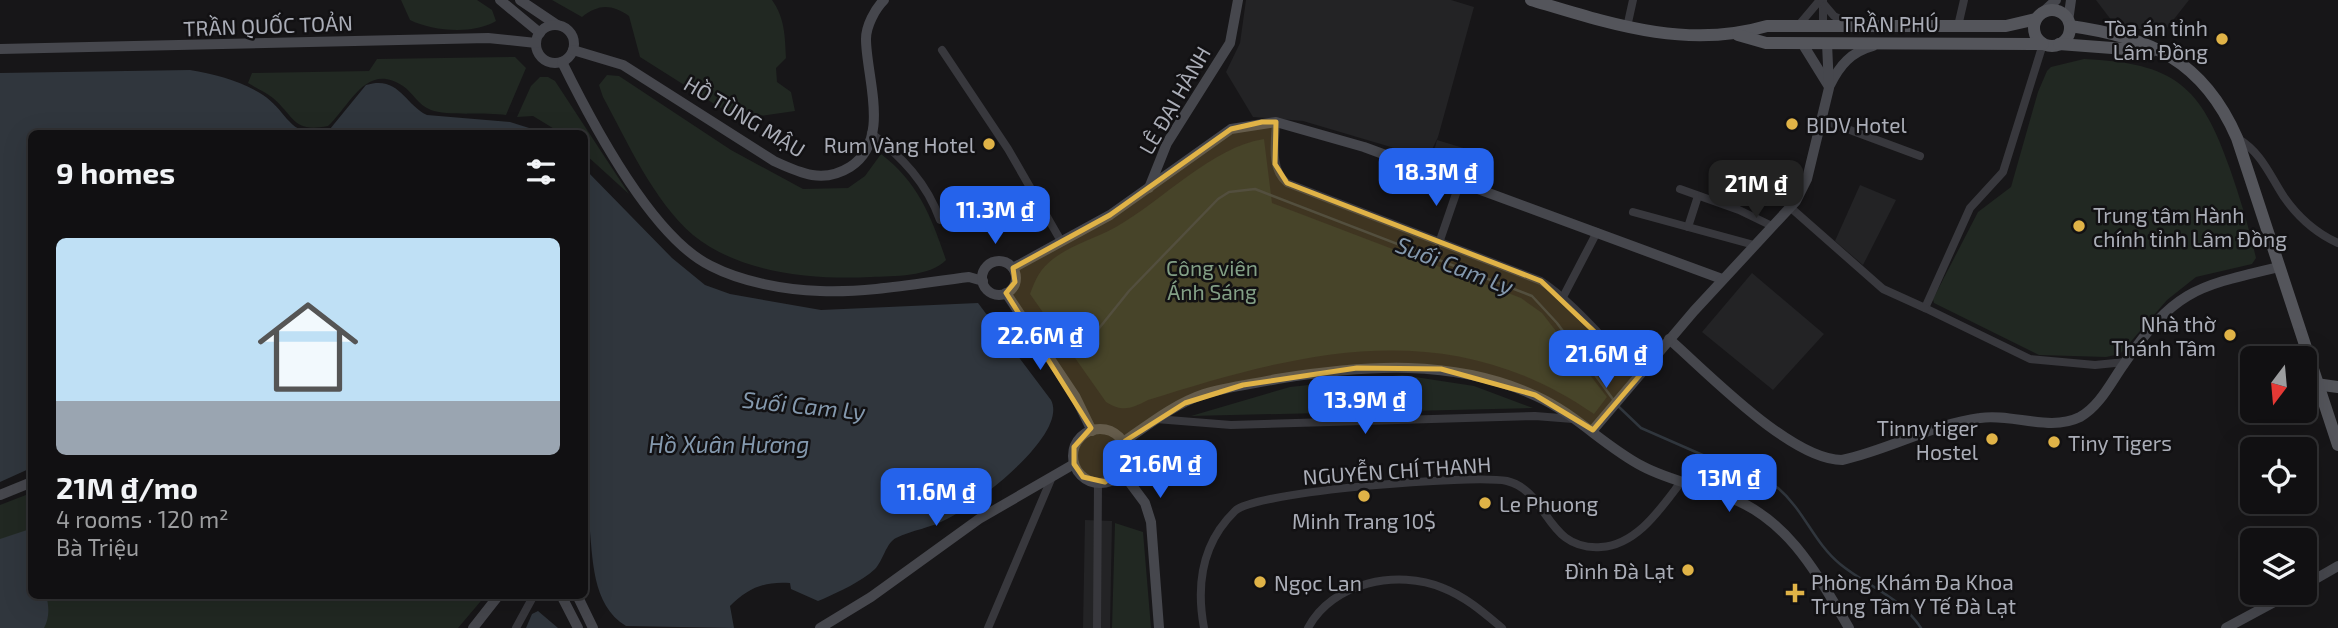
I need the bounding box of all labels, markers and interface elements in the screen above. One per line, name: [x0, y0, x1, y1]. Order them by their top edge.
street label: TRẦN QUỐC TOẢN: [183, 8, 353, 41]
street label: TRẦN PHÚ: [1841, 10, 1939, 36]
place label: Tòa án tỉnh Lâm Đồng: [2104, 15, 2208, 64]
marker: Tòa án tỉnh Lâm Đồng: [2214, 31, 2230, 47]
street label: LÊ ĐẠI HÀNH: [1133, 42, 1215, 158]
street label: HỒ TÙNG MẬU: [680, 68, 811, 162]
place label: BIDV Hotel: [1806, 112, 1907, 137]
marker: BIDV Hotel: [1784, 116, 1800, 132]
place label: Rum Vàng Hotel: [824, 132, 976, 157]
marker: Rum Vàng Hotel: [981, 136, 997, 152]
pin: 18.3M ₫: [1371, 148, 1501, 208]
icon: filters: [522, 153, 560, 191]
text: 9 homes: [56, 154, 175, 190]
text: 18.3M ₫: [1395, 157, 1477, 185]
pin: 21M ₫: [1707, 160, 1805, 220]
text: 21M ₫: [1725, 169, 1787, 197]
pin: 11.3M ₫: [930, 187, 1060, 246]
text: 11.3M ₫: [956, 195, 1034, 223]
place label: Trung tâm Hành chính tỉnh Lâm Đồng: [2093, 202, 2287, 251]
marker: Trung tâm Hành chính tỉnh Lâm Đồng: [2071, 218, 2087, 234]
water label: Suối Cam Ly: [1392, 230, 1518, 300]
park label: Công viên Ánh Sáng: [1166, 255, 1258, 304]
icon: home: [245, 284, 371, 410]
place label: Nhà thờ Thánh Tâm: [2111, 311, 2217, 360]
pin: 22.6M ₫: [975, 312, 1105, 372]
text: 22.6M ₫: [997, 321, 1083, 349]
marker: Nhà thờ Thánh Tâm: [2222, 327, 2238, 343]
pin: 21.6M ₫: [1541, 330, 1671, 390]
text: 21.6M ₫: [1565, 339, 1647, 367]
north arrow: [2240, 346, 2317, 424]
map controls: [2240, 346, 2317, 605]
pin: 13.9M ₫: [1300, 376, 1430, 436]
water label: Suối Cam Ly: [741, 385, 868, 425]
text: 13.9M ₫: [1324, 385, 1406, 413]
place label: Tinny tiger Hostel: [1877, 415, 1979, 464]
water label: Hồ Xuân Hương: [649, 430, 809, 458]
place label: Tiny Tigers: [2068, 430, 2172, 455]
marker: Tinny tiger Hostel: [1984, 431, 2000, 447]
marker: Tiny Tigers: [2046, 434, 2062, 450]
button: locate: [2240, 437, 2317, 514]
pin: 21.6M ₫: [1095, 440, 1225, 500]
text: 21.6M ₫: [1119, 449, 1201, 477]
street label: NGUYỄN CHÍ THANH: [1302, 449, 1492, 489]
pin: 13M ₫: [1680, 454, 1778, 514]
text: 13M ₫: [1698, 463, 1760, 491]
pin: 11.6M ₫: [871, 468, 1001, 528]
text: 21M ₫/mo: [56, 469, 198, 505]
text: 11.6M ₫: [897, 477, 975, 505]
marker: Minh Trang 10$: [1356, 488, 1372, 504]
place label: Le Phuong: [1499, 491, 1598, 516]
marker: Le Phuong: [1477, 495, 1493, 511]
text: 4 rooms · 120 m²: [56, 505, 229, 533]
place label: Minh Trang 10$: [1292, 508, 1436, 533]
button: layers: [2240, 528, 2317, 605]
text: Bà Triệu: [56, 533, 139, 561]
place label: Đình Đà Lạt: [1565, 558, 1674, 583]
marker: Đình Đà Lạt: [1680, 562, 1696, 578]
place label: Phòng Khám Đa Khoa Trung Tâm Y Tế Đà Lạt: [1811, 569, 2016, 618]
place label: Ngọc Lan: [1274, 570, 1362, 595]
marker: Ngọc Lan: [1252, 574, 1268, 590]
marker: Phòng Khám Đa Khoa Trung Tâm Y Tế Đà Lạt: [1785, 583, 1805, 603]

